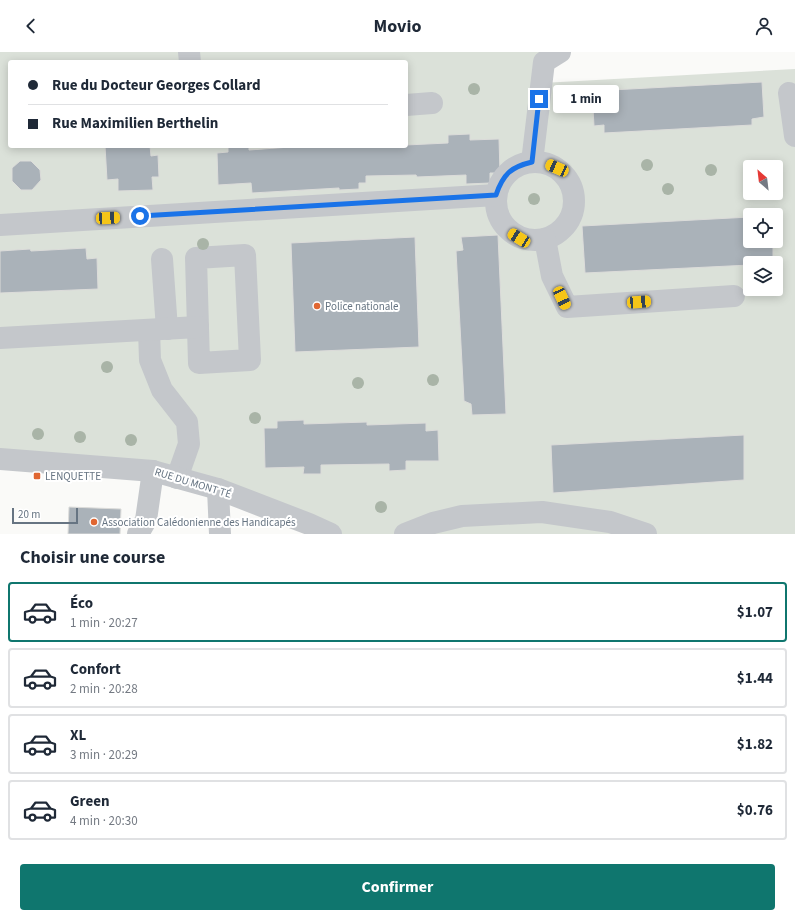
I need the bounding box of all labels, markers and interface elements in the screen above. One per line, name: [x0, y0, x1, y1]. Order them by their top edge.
text: Movio: [374, 14, 421, 39]
icon: back: [20, 15, 42, 37]
icon: person: [753, 15, 775, 37]
text: Rue du Docteur Georges Collard: [52, 75, 261, 96]
callout: 1 min: [553, 85, 619, 113]
route end: [530, 90, 548, 108]
text: 1 min: [570, 90, 602, 108]
text: Rue Maximilien Berthelin: [52, 113, 218, 134]
car: [544, 158, 570, 178]
north arrow: [743, 160, 783, 200]
map controls: [743, 160, 783, 296]
route start: [131, 207, 149, 225]
button: locate: [743, 208, 783, 248]
car: [96, 211, 120, 225]
car: [506, 227, 532, 249]
button: layers: [743, 256, 783, 296]
car: [551, 285, 573, 311]
car: [627, 295, 651, 309]
place label: Police nationale: [325, 299, 399, 314]
marker: Police nationale: [312, 301, 322, 311]
street label: RUE DU MONT TÉ: [153, 464, 233, 502]
place label: LENQUETTE: [45, 469, 101, 484]
marker: LENQUETTE: [32, 471, 42, 481]
scale bar: [12, 506, 78, 525]
text: 20 m: [18, 507, 40, 522]
place label: Association Calédonienne des Handicapés: [102, 515, 296, 530]
marker: Association Calédonienne des Handicapés: [89, 517, 99, 527]
text: Choisir une course: [20, 545, 165, 570]
text: Éco: [70, 593, 93, 614]
icon: car: [22, 594, 58, 630]
text: $1.07: [737, 602, 773, 623]
text: 1 min · 20:27: [70, 614, 138, 632]
text: Confort: [70, 659, 121, 680]
icon: car: [22, 660, 58, 696]
text: $1.44: [737, 668, 773, 689]
text: 2 min · 20:28: [70, 680, 138, 698]
text: XL: [70, 725, 86, 746]
icon: car: [22, 726, 58, 762]
text: $1.82: [737, 734, 773, 755]
text: 3 min · 20:29: [70, 746, 138, 764]
text: Green: [70, 791, 110, 812]
icon: car: [22, 792, 58, 828]
text: $0.76: [737, 800, 773, 821]
text: 4 min · 20:30: [70, 812, 138, 830]
button: Confirmer: [20, 864, 775, 910]

